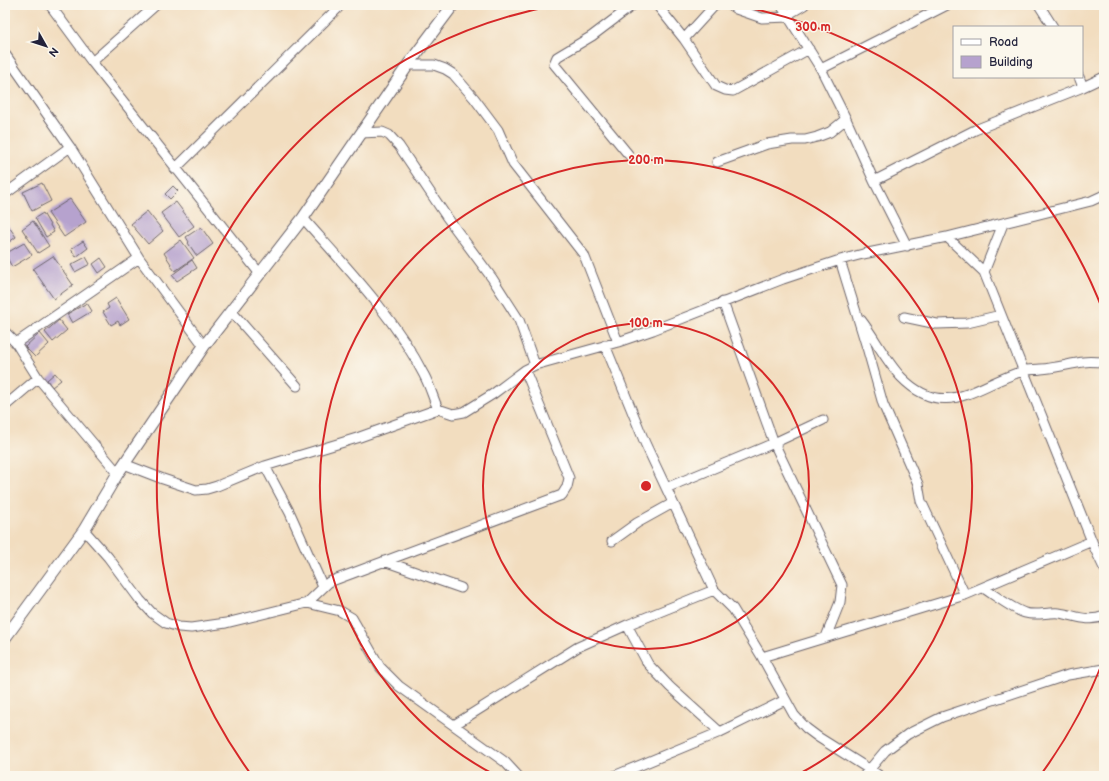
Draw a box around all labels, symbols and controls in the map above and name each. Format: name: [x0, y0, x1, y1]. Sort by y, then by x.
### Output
text: 300 m: [795, 20, 831, 35]
north arrow: [26, 26, 66, 66]
legend: [953, 26, 1083, 78]
text: Road: [989, 35, 1018, 50]
text: N: [46, 45, 61, 59]
text: Building: [989, 55, 1033, 70]
text: 200 m: [628, 153, 664, 168]
text: 100 m: [629, 316, 663, 331]
centre of rings: [639, 479, 653, 493]

